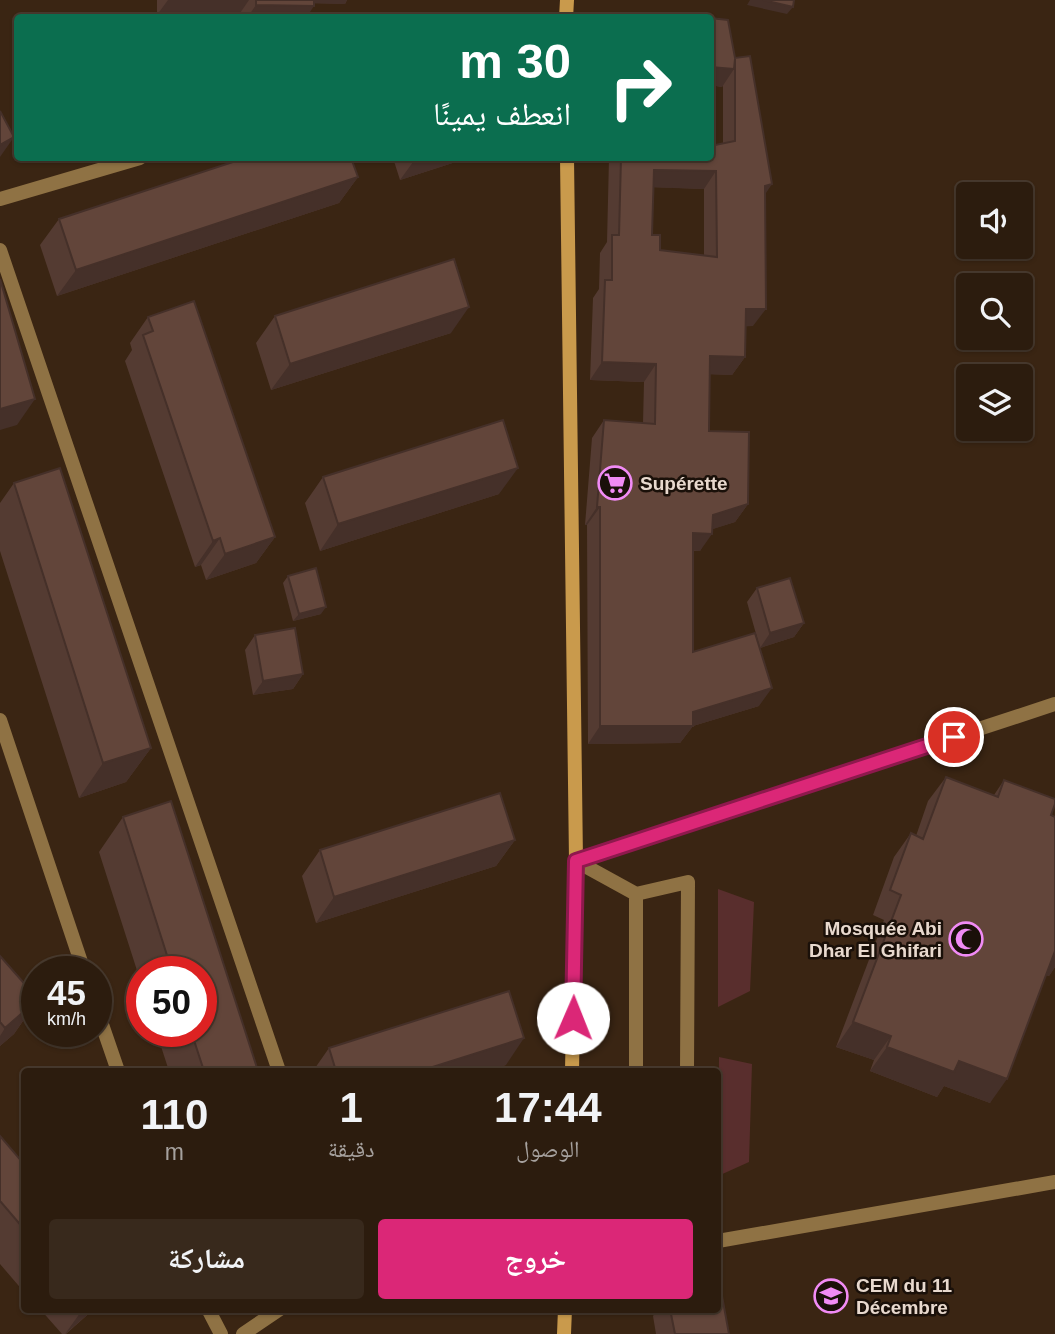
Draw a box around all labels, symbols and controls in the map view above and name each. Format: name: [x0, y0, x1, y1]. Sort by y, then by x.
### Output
text: 30 m: [459, 34, 571, 88]
icon: right: [595, 42, 686, 133]
text: انعطف يمينًا: [433, 96, 571, 132]
map controls: [956, 182, 1033, 441]
button: sound: [956, 182, 1033, 259]
button: search: [956, 273, 1033, 350]
button: layers: [956, 364, 1033, 441]
supermarket icon: Supérette: [596, 464, 634, 502]
place label: Supérette: [640, 473, 728, 494]
pin: [924, 707, 984, 767]
icon: arrive: [935, 718, 973, 756]
place label: Mosquée Abi Dhar El Ghifari: [809, 918, 942, 961]
mosque icon: Mosquée Abi Dhar El Ghifari: [947, 920, 985, 958]
speed limit sign: 50: [126, 956, 217, 1047]
text: 45: [47, 973, 86, 1012]
position arrow: [536, 981, 610, 1055]
text: km/h: [47, 1009, 86, 1029]
text: 1: [340, 1084, 363, 1131]
text: 17:44: [494, 1084, 602, 1131]
text: 110: [141, 1091, 208, 1138]
text: دقيقة: [328, 1136, 375, 1162]
text: الوصول: [516, 1136, 580, 1162]
text: m: [165, 1139, 184, 1165]
button: مشاركة: [49, 1219, 364, 1299]
button: خروج: [378, 1219, 693, 1299]
place label: CEM du 11 Décembre: [856, 1275, 953, 1318]
school or university icon: CEM du 11 Décembre: [812, 1277, 850, 1315]

